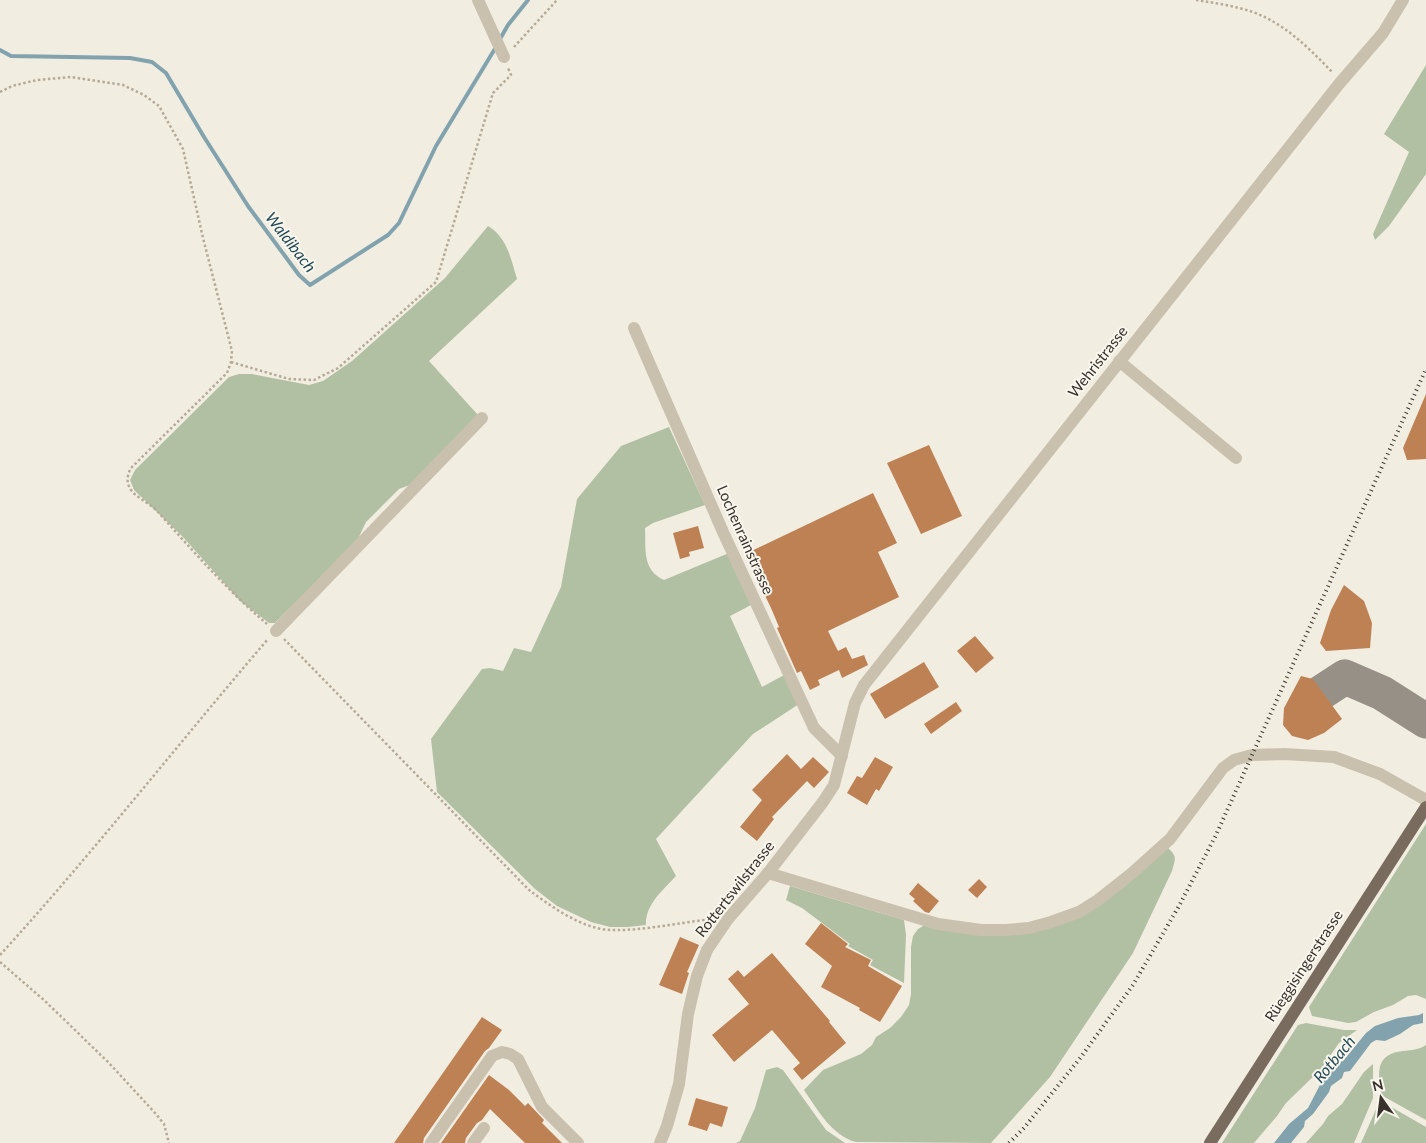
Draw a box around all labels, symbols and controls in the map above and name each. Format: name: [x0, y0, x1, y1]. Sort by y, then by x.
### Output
water label: Waldibach: [262, 208, 321, 275]
street label: Wehristrasse: [1064, 322, 1131, 401]
street label: Lochenrainstrasse: [714, 482, 778, 597]
street label: Rottertswilstrasse: [691, 837, 777, 940]
street label: Rüeggisingerstrasse: [1260, 906, 1346, 1025]
water label: Rotbach: [1309, 1031, 1359, 1086]
north arrow: [1356, 1073, 1406, 1123]
text: N: [1370, 1075, 1385, 1094]

